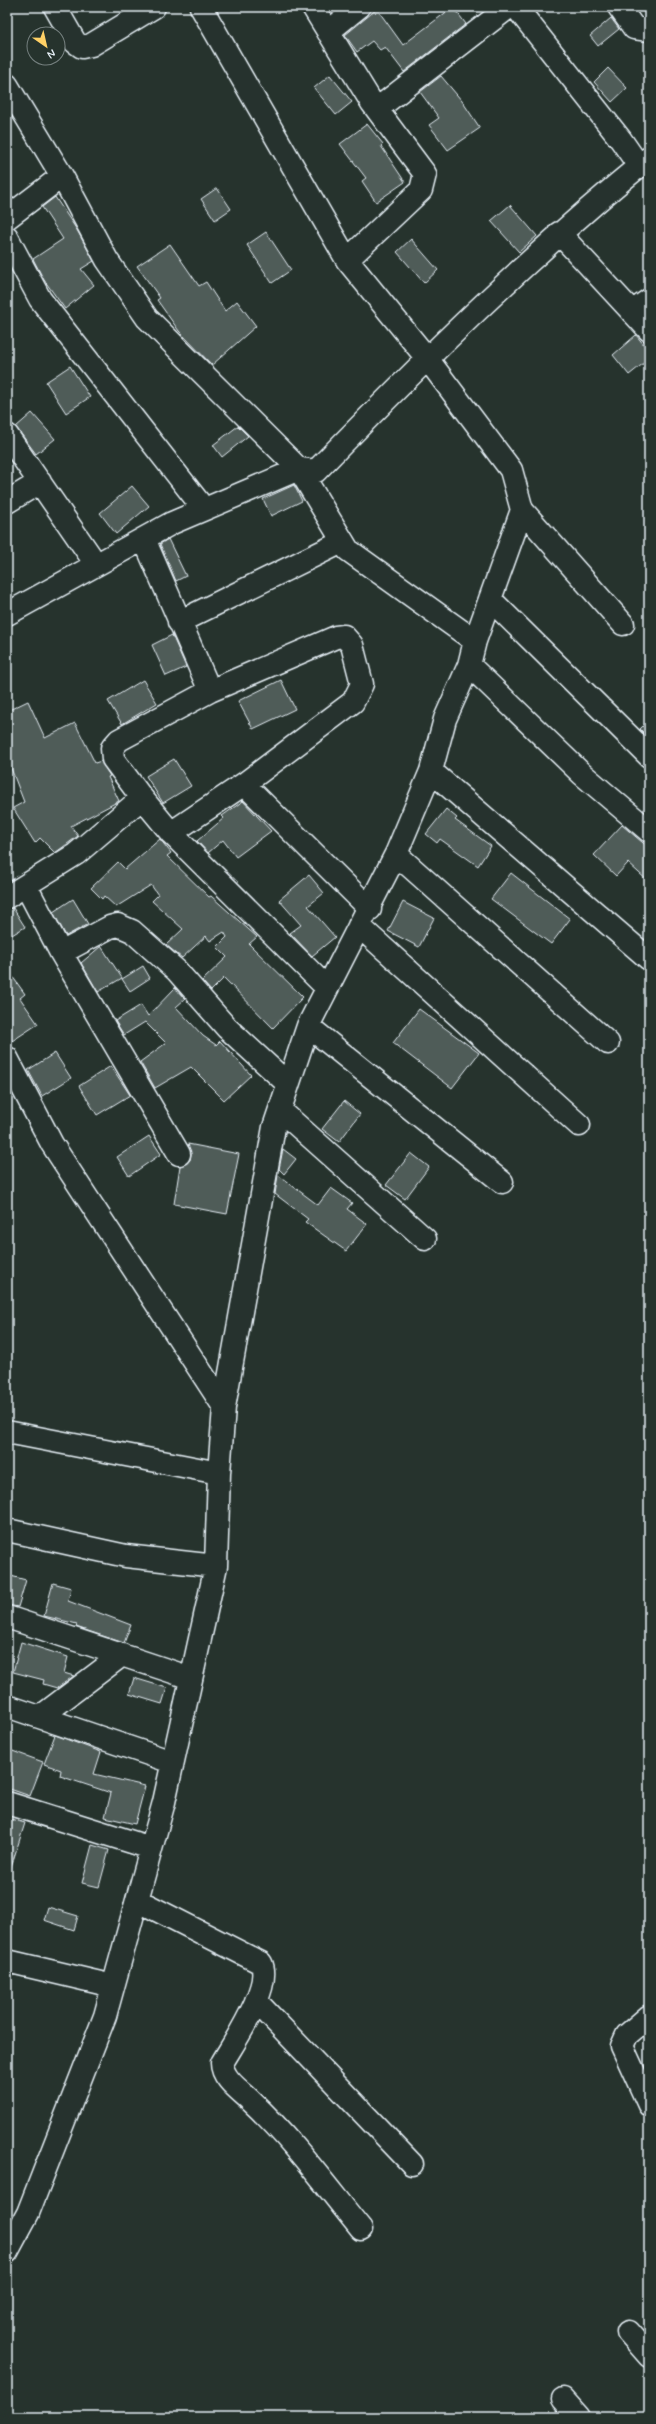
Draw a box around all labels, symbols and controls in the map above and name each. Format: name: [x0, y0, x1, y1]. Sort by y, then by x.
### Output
north arrow: [26, 26, 66, 66]
text: N: [44, 46, 58, 61]

